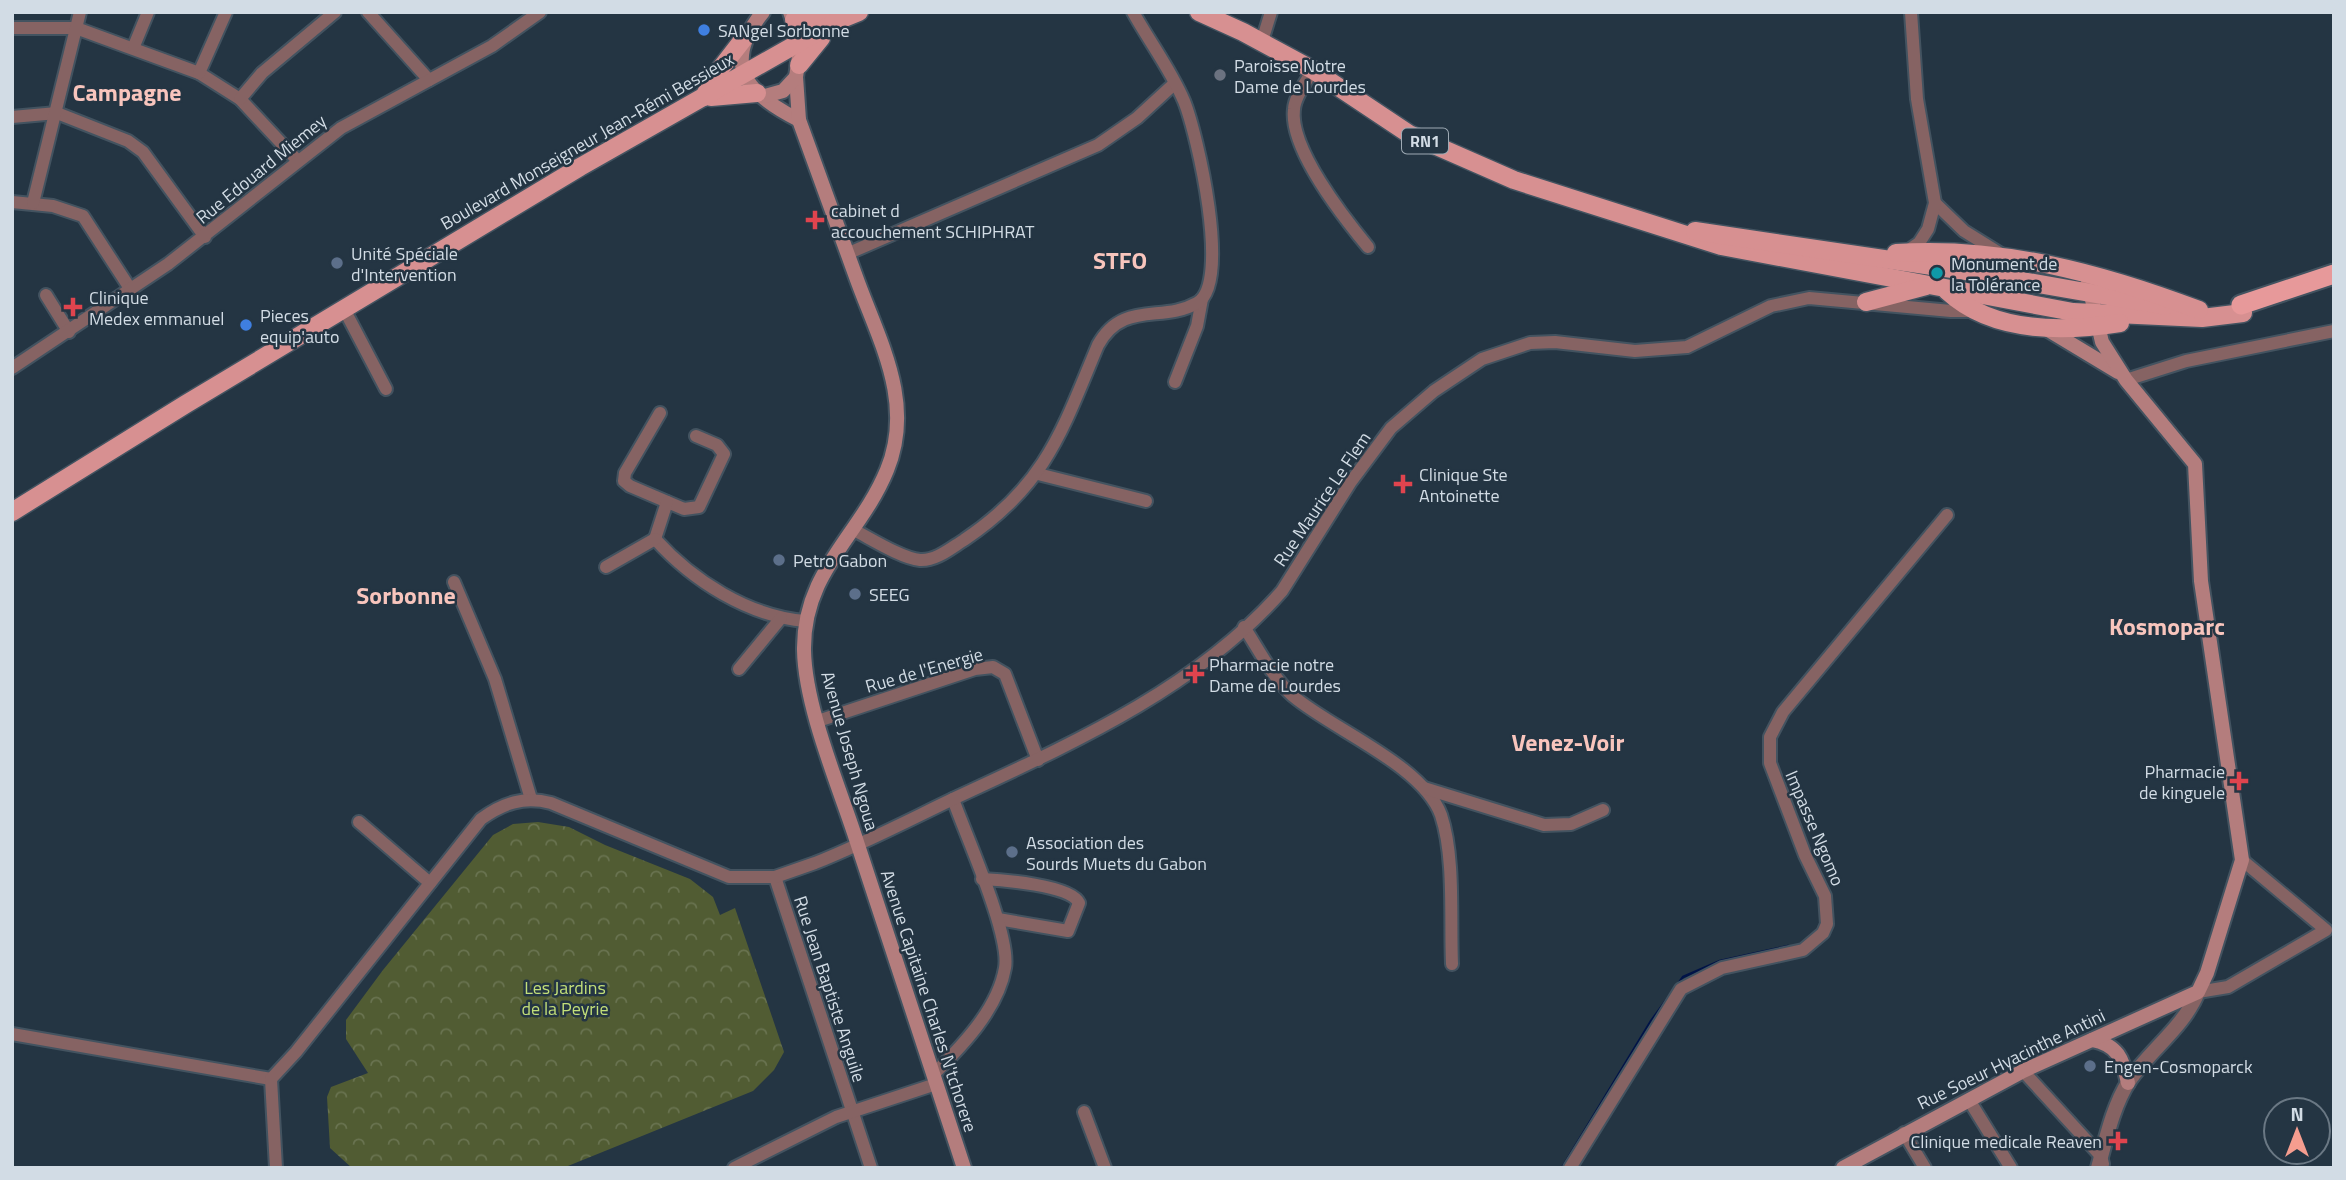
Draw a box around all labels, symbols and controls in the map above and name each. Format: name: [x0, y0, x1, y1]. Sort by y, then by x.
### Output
place label: SANgel Sorbonne: [718, 17, 850, 44]
marker: SANgel Sorbonne: [696, 22, 712, 38]
street label: Boulevard Monseigneur Jean-Rémi Bessieux: [435, 46, 739, 236]
place label: Paroisse Notre Dame de Lourdes: [1234, 52, 1366, 100]
marker: Paroisse Notre Dame de Lourdes: [1212, 67, 1228, 83]
district label: Campagne: [72, 74, 182, 110]
street label: Rue Edouard Miemey: [190, 108, 332, 230]
road number: RN1: [1402, 128, 1448, 154]
place label: cabinet d accouchement SCHIPHRAT: [831, 197, 1035, 245]
marker: cabinet d accouchement SCHIPHRAT: [805, 210, 825, 230]
place label: Unité Spéciale d'Intervention: [351, 240, 458, 288]
district label: STFO: [1093, 242, 1147, 278]
place label: Monument de la Tolérance: [1951, 250, 2057, 298]
marker: Unité Spéciale d'Intervention: [329, 255, 345, 271]
marker: Monument de la Tolérance: [1929, 265, 1945, 281]
place label: Clinique Medex emmanuel: [89, 284, 224, 332]
marker: Clinique Medex emmanuel: [63, 297, 83, 317]
place label: Pieces equip'auto: [260, 302, 339, 350]
marker: Pieces equip'auto: [238, 317, 254, 333]
street label: Rue Maurice Le Flem: [1267, 426, 1377, 572]
place label: Clinique Ste Antoinette: [1419, 461, 1508, 509]
marker: Clinique Ste Antoinette: [1393, 474, 1413, 494]
place label: Petro Gabon: [793, 547, 887, 574]
marker: Petro Gabon: [771, 552, 787, 568]
district label: Sorbonne: [356, 577, 456, 613]
place label: SEEG: [869, 581, 910, 608]
marker: SEEG: [847, 586, 863, 602]
district label: Kosmoparc: [2109, 608, 2225, 644]
street label: Rue de l'Energie: [862, 640, 986, 700]
place label: Pharmacie notre Dame de Lourdes: [1209, 651, 1341, 699]
marker: Pharmacie notre Dame de Lourdes: [1187, 666, 1203, 682]
street label: Avenue Joseph Ngoua: [814, 668, 886, 834]
district label: Venez-Voir: [1512, 724, 1625, 760]
place label: Pharmacie de kinguele: [2139, 758, 2225, 806]
street label: Impasse Ngomo: [1779, 766, 1851, 890]
marker: Pharmacie de kinguele: [2231, 773, 2247, 789]
place label: Association des Sourds Muets du Gabon: [1026, 829, 1207, 877]
marker: Association des Sourds Muets du Gabon: [1004, 844, 1020, 860]
street label: Avenue Capitaine Charles N'tchorere: [874, 866, 984, 1136]
street label: Rue Jean Baptiste Anguile: [787, 892, 873, 1086]
park label: Les Jardins de la Peyrie: [521, 974, 609, 1022]
street label: Rue Soeur Hyacinthe Antini: [1912, 1002, 2110, 1116]
place label: Engen-Cosmoparck: [2104, 1053, 2253, 1080]
marker: Engen-Cosmoparck: [2082, 1058, 2098, 1074]
north arrow: [2262, 1096, 2332, 1166]
text: N: [2290, 1099, 2304, 1128]
place label: Clinique medicale Reaven: [1911, 1128, 2102, 1155]
marker: Clinique medicale Reaven: [2108, 1131, 2128, 1151]

